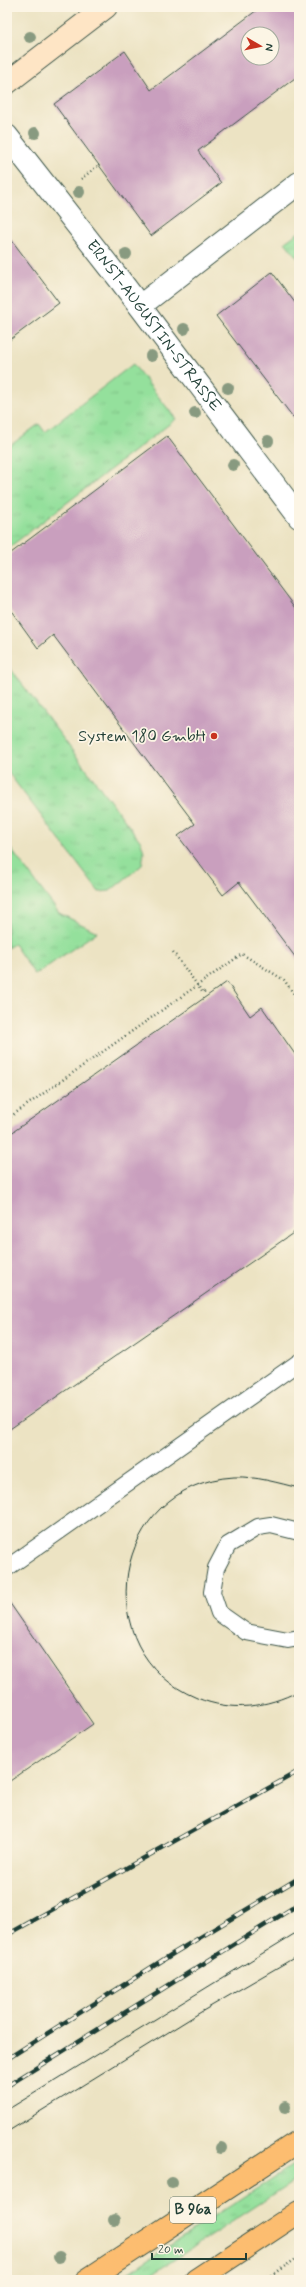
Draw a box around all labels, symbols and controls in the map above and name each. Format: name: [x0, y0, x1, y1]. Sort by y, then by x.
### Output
north arrow: [240, 26, 280, 66]
text: N: [261, 43, 276, 52]
street label: ERNST-AUGUSTIN-STRASSE: [82, 236, 226, 416]
place label: System 180 GmbH: [78, 726, 206, 747]
marker: System 180 GmbH: [209, 731, 219, 741]
road number: B 96a: [170, 2197, 216, 2223]
scale bar: [152, 2235, 246, 2261]
text: 20 m: [158, 2242, 184, 2258]

